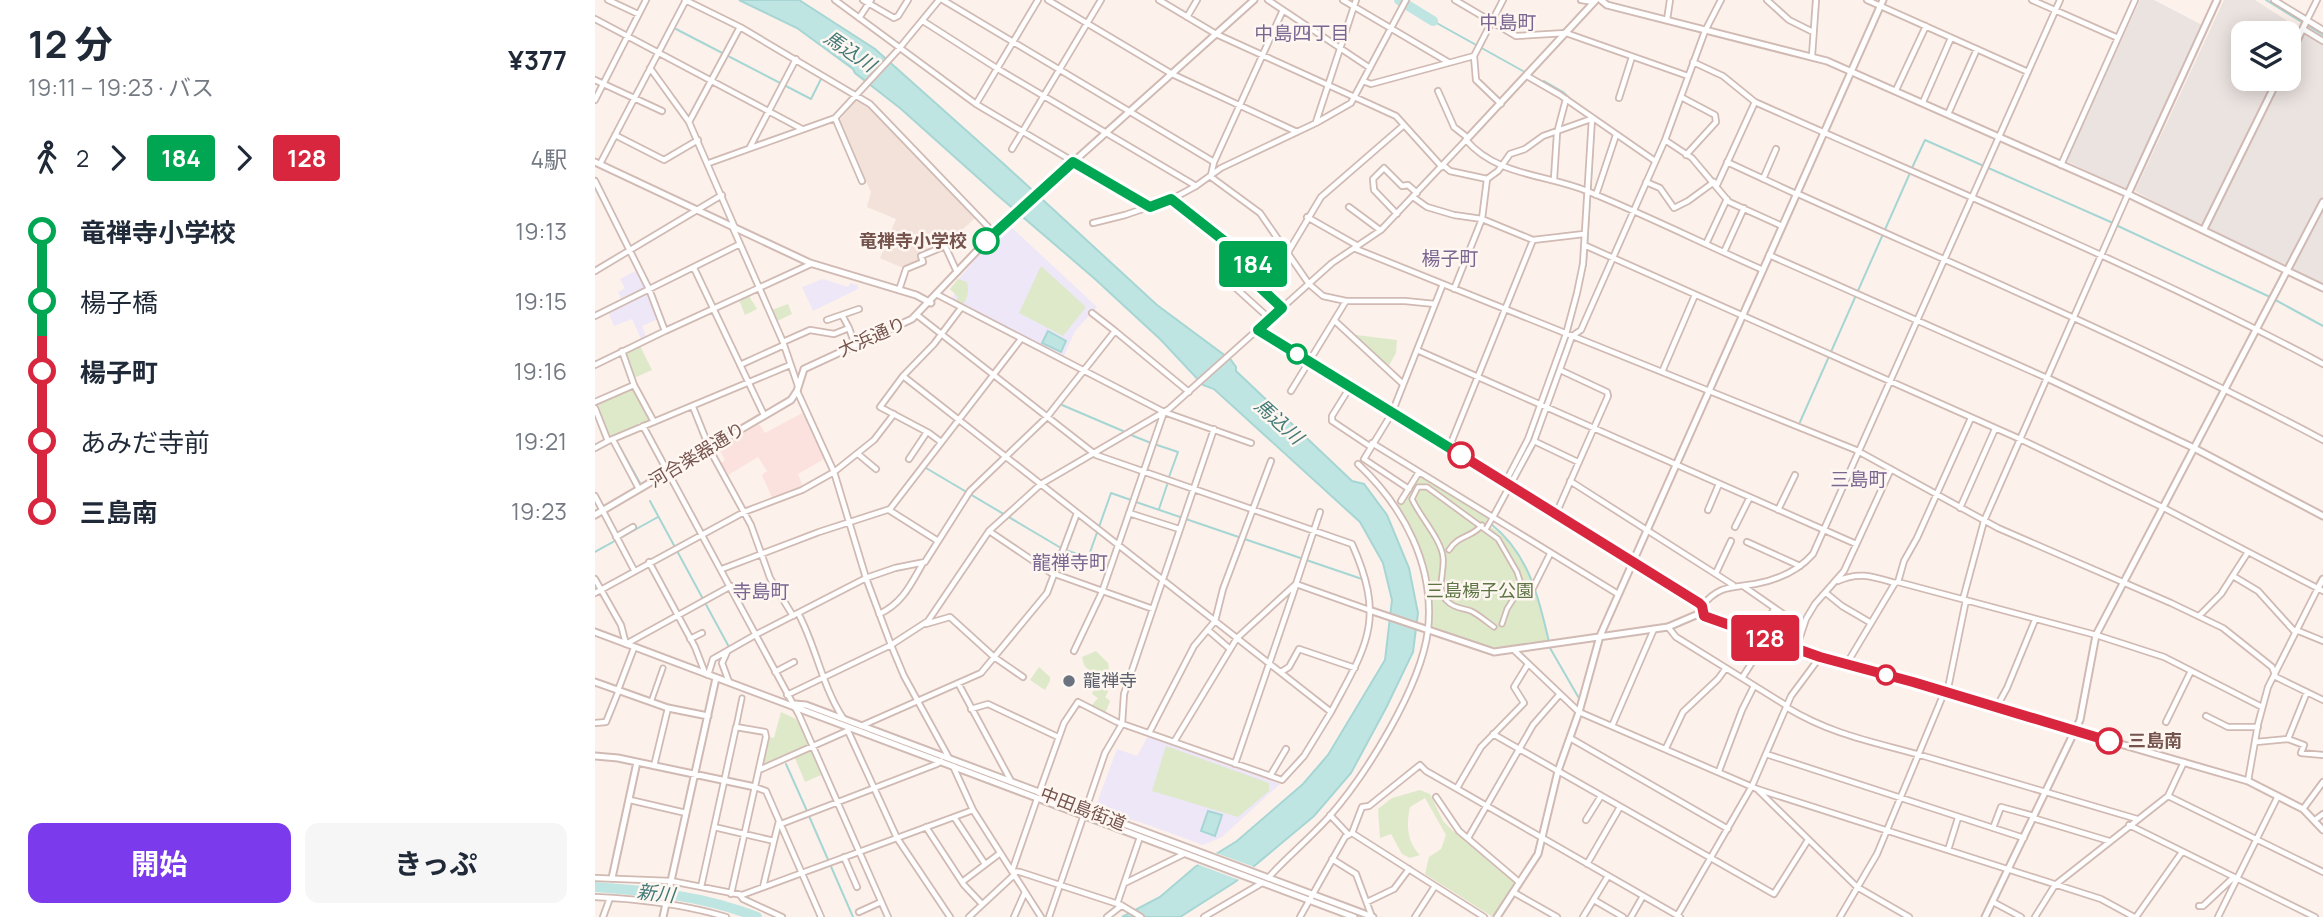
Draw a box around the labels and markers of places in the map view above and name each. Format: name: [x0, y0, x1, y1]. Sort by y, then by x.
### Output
place label: 竜禅寺小学校: [859, 228, 967, 252]
marker: 竜禅寺小学校: [973, 228, 999, 254]
unlabelled marker: [1287, 344, 1307, 364]
unlabelled marker: [1448, 442, 1474, 468]
unlabelled marker: [1876, 665, 1896, 685]
place label: 龍禅寺: [1083, 668, 1137, 692]
marker: 龍禅寺: [1061, 673, 1077, 689]
marker: 三島南: [2096, 728, 2122, 754]
place label: 三島南: [2128, 728, 2182, 752]

